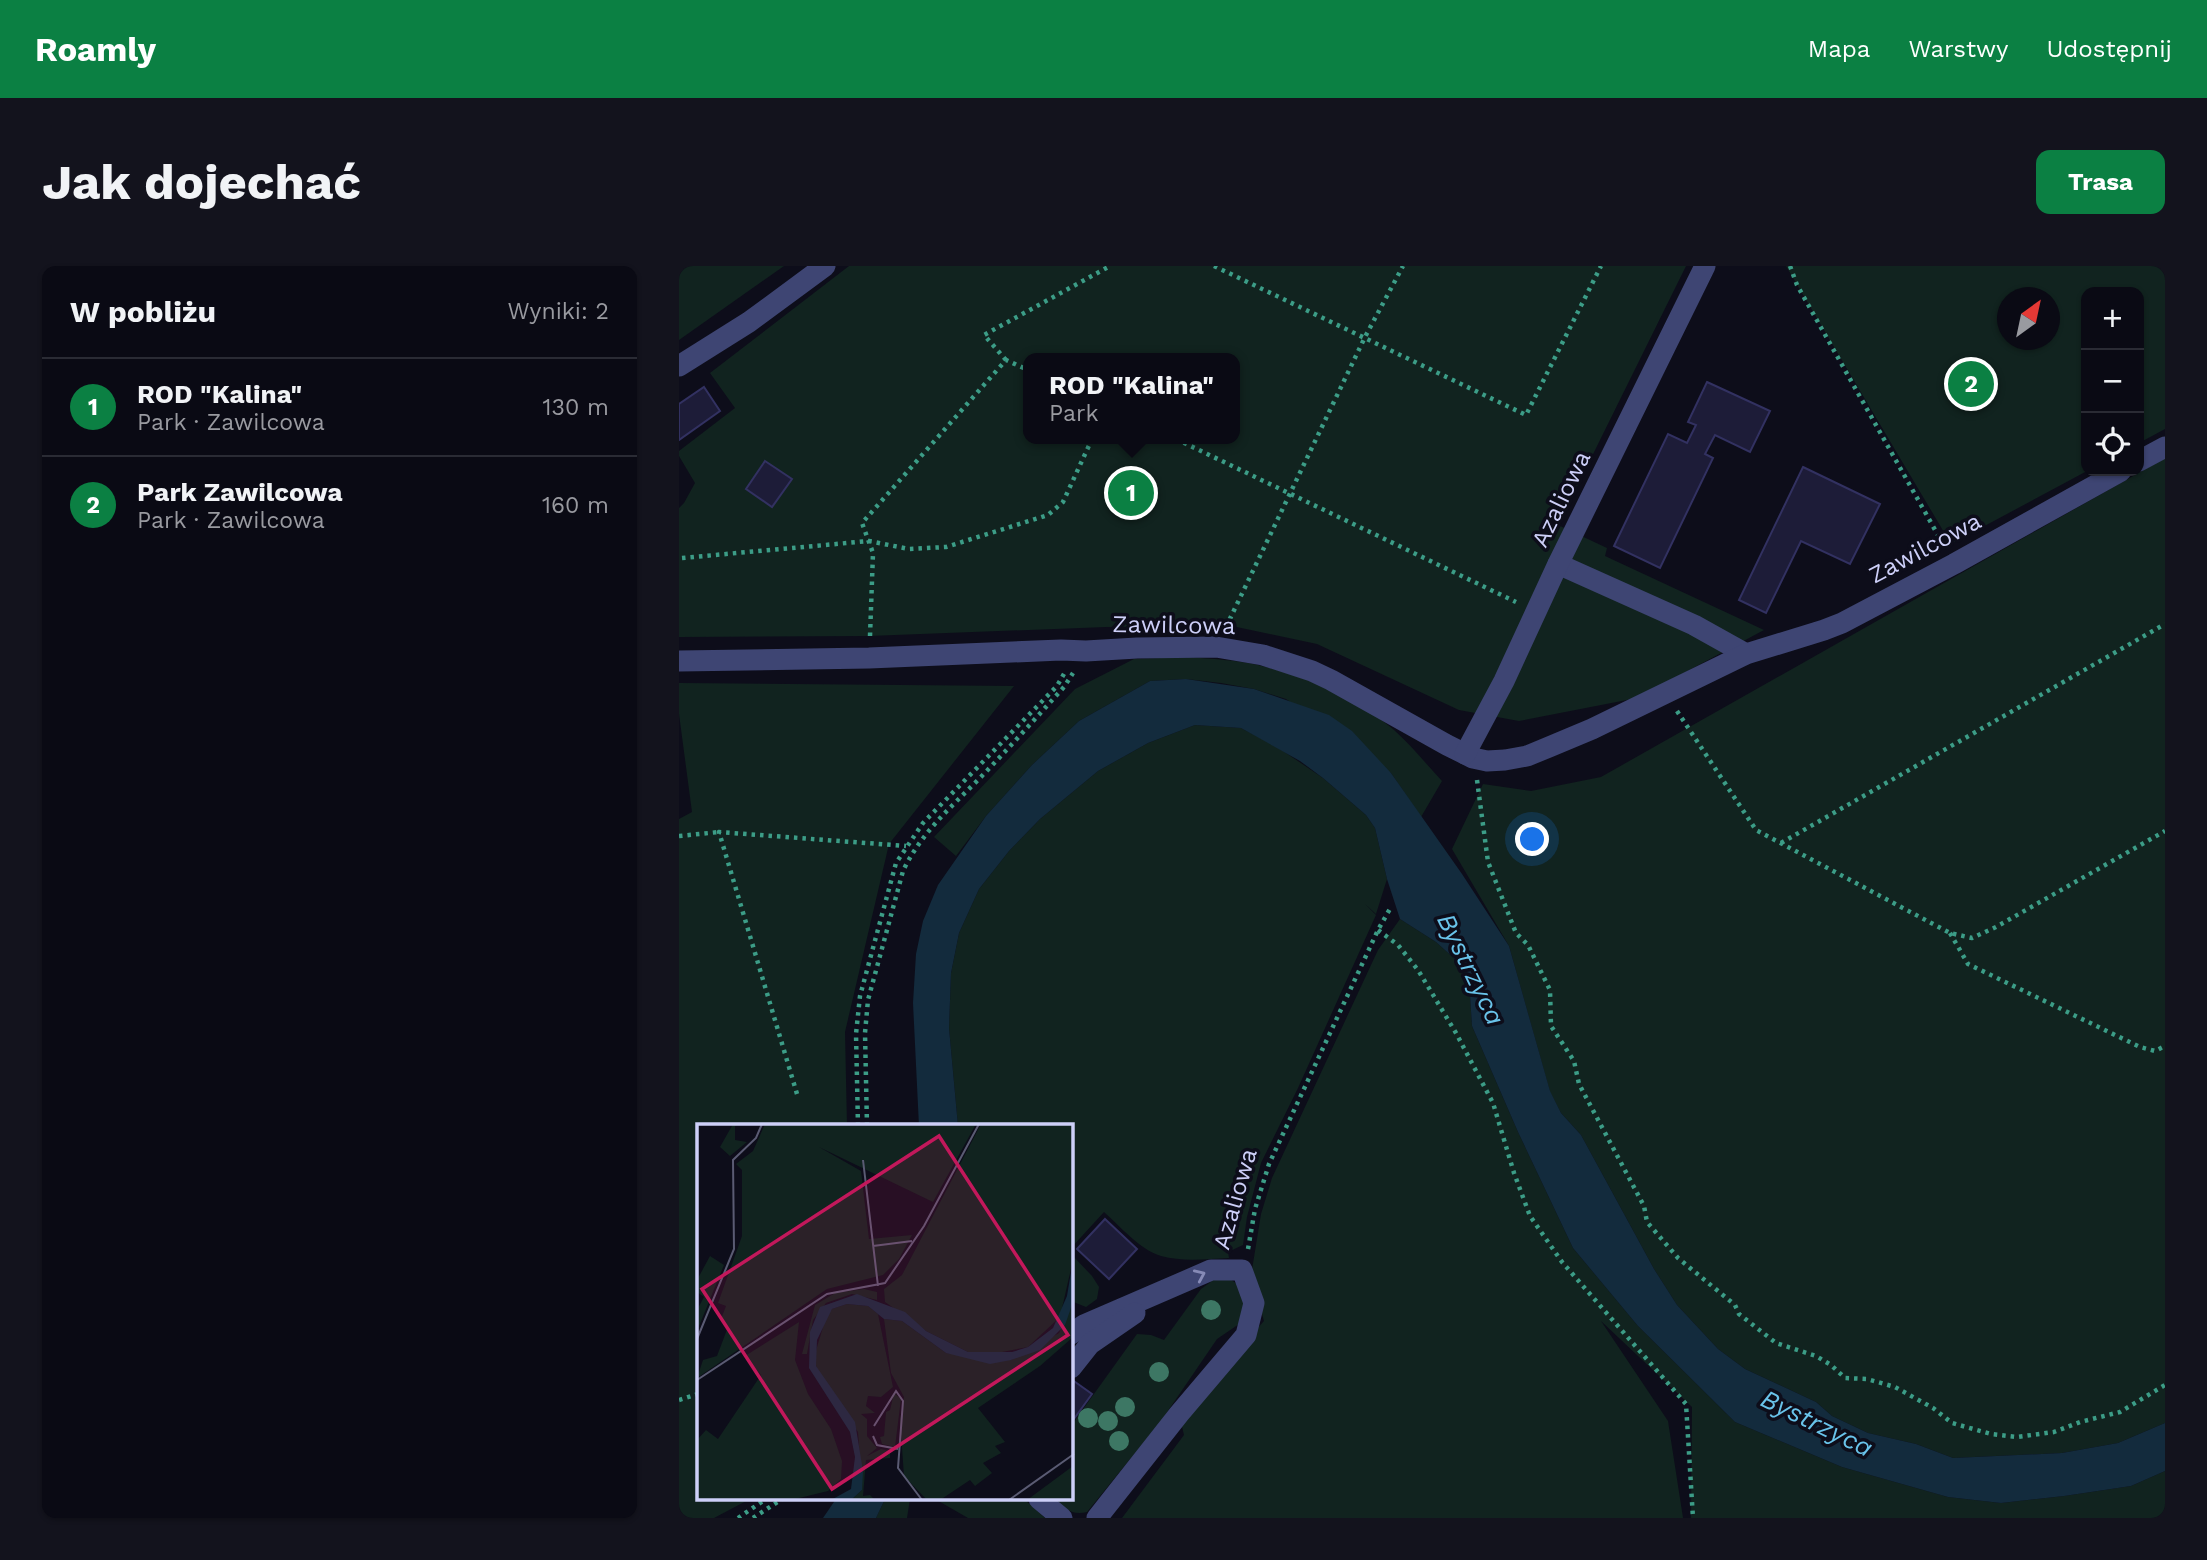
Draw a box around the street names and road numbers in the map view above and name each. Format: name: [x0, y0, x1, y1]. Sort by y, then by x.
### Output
street label: Azaliowa: [1526, 446, 1596, 552]
street label: Zawilcowa: [1864, 507, 1986, 589]
street label: Zawilcowa: [1112, 610, 1236, 640]
street label: Azaliowa: [1207, 1145, 1263, 1253]

